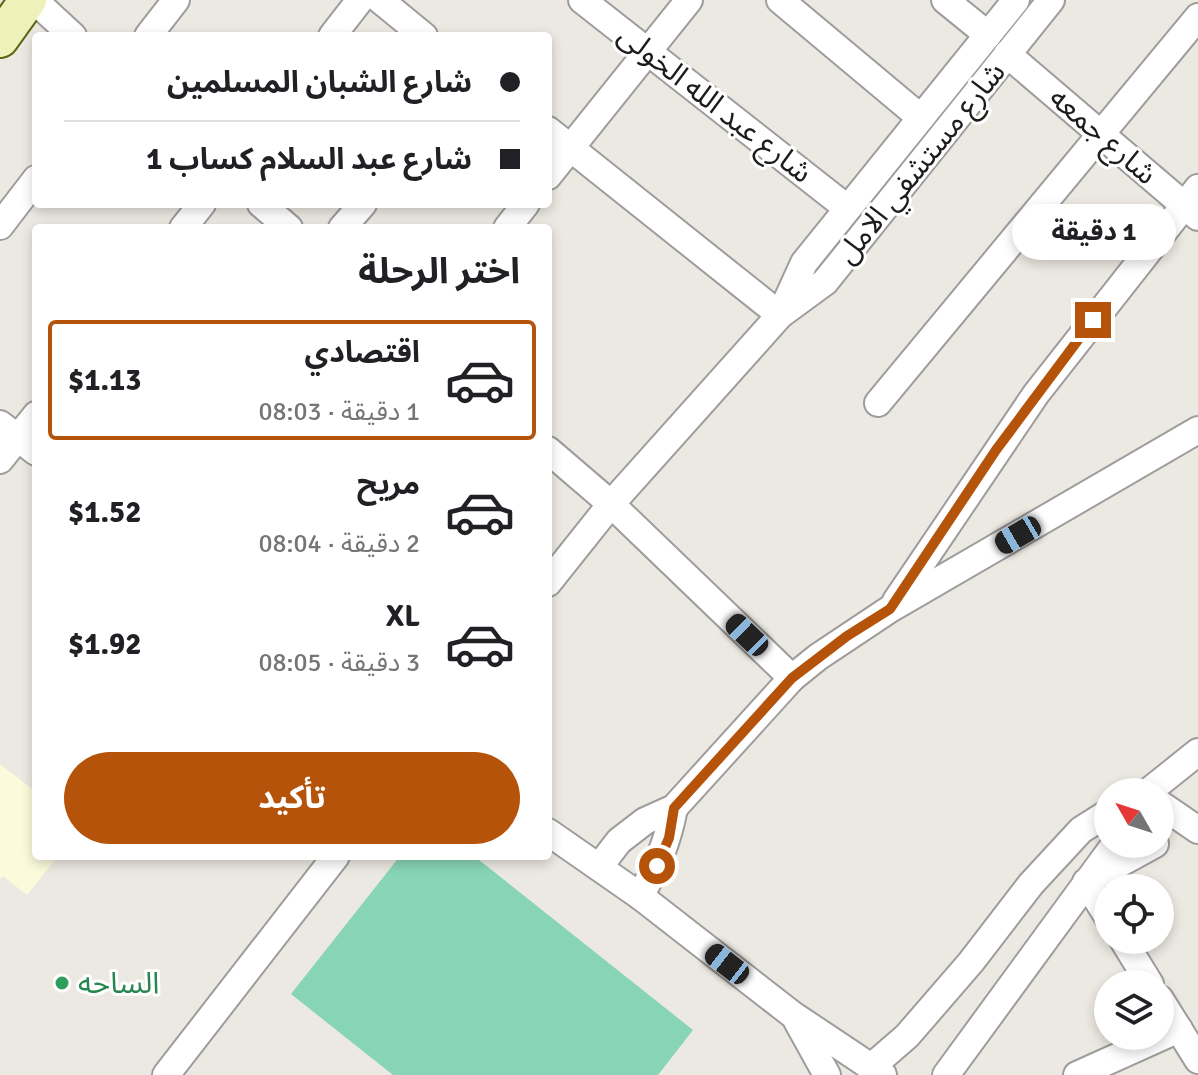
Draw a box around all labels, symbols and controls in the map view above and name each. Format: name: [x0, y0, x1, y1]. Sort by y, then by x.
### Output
street label: شارع عبد الله الخولى: [609, 17, 819, 194]
street label: شارع مستشفي الامل: [828, 55, 1017, 274]
text: شارع الشبان المسلمين: [167, 64, 472, 101]
street label: شارع جمعه: [1040, 79, 1164, 195]
text: شارع عبد السلام كساب 1: [146, 141, 472, 178]
callout: 1 دقيقة: [1011, 204, 1175, 260]
text: 1 دقيقة: [1051, 216, 1137, 248]
text: اختر الرحلة: [358, 249, 520, 294]
route end: [1075, 302, 1111, 338]
text: اقتصادي: [305, 334, 420, 371]
icon: car: [444, 344, 516, 416]
text: $1.13: [68, 362, 141, 399]
text: 1 دقيقة · 08:03: [258, 396, 420, 428]
text: مريح: [357, 466, 420, 503]
icon: car: [444, 476, 516, 548]
text: $1.52: [68, 494, 141, 531]
car: [991, 513, 1045, 557]
text: 2 دقيقة · 08:04: [258, 528, 420, 560]
text: XL: [386, 598, 420, 635]
icon: car: [444, 608, 516, 680]
car: [721, 610, 773, 660]
text: $1.92: [68, 626, 141, 663]
text: 3 دقيقة · 08:05: [258, 647, 420, 679]
button: تأكيد: [64, 752, 520, 844]
north arrow: [1094, 778, 1174, 858]
map controls: [1094, 778, 1174, 1050]
route start: [639, 848, 675, 884]
button: locate: [1094, 874, 1174, 954]
car: [701, 940, 753, 988]
place label: الساحه: [78, 965, 159, 1002]
button: layers: [1094, 970, 1174, 1050]
marker: الساحه: [53, 974, 71, 992]

